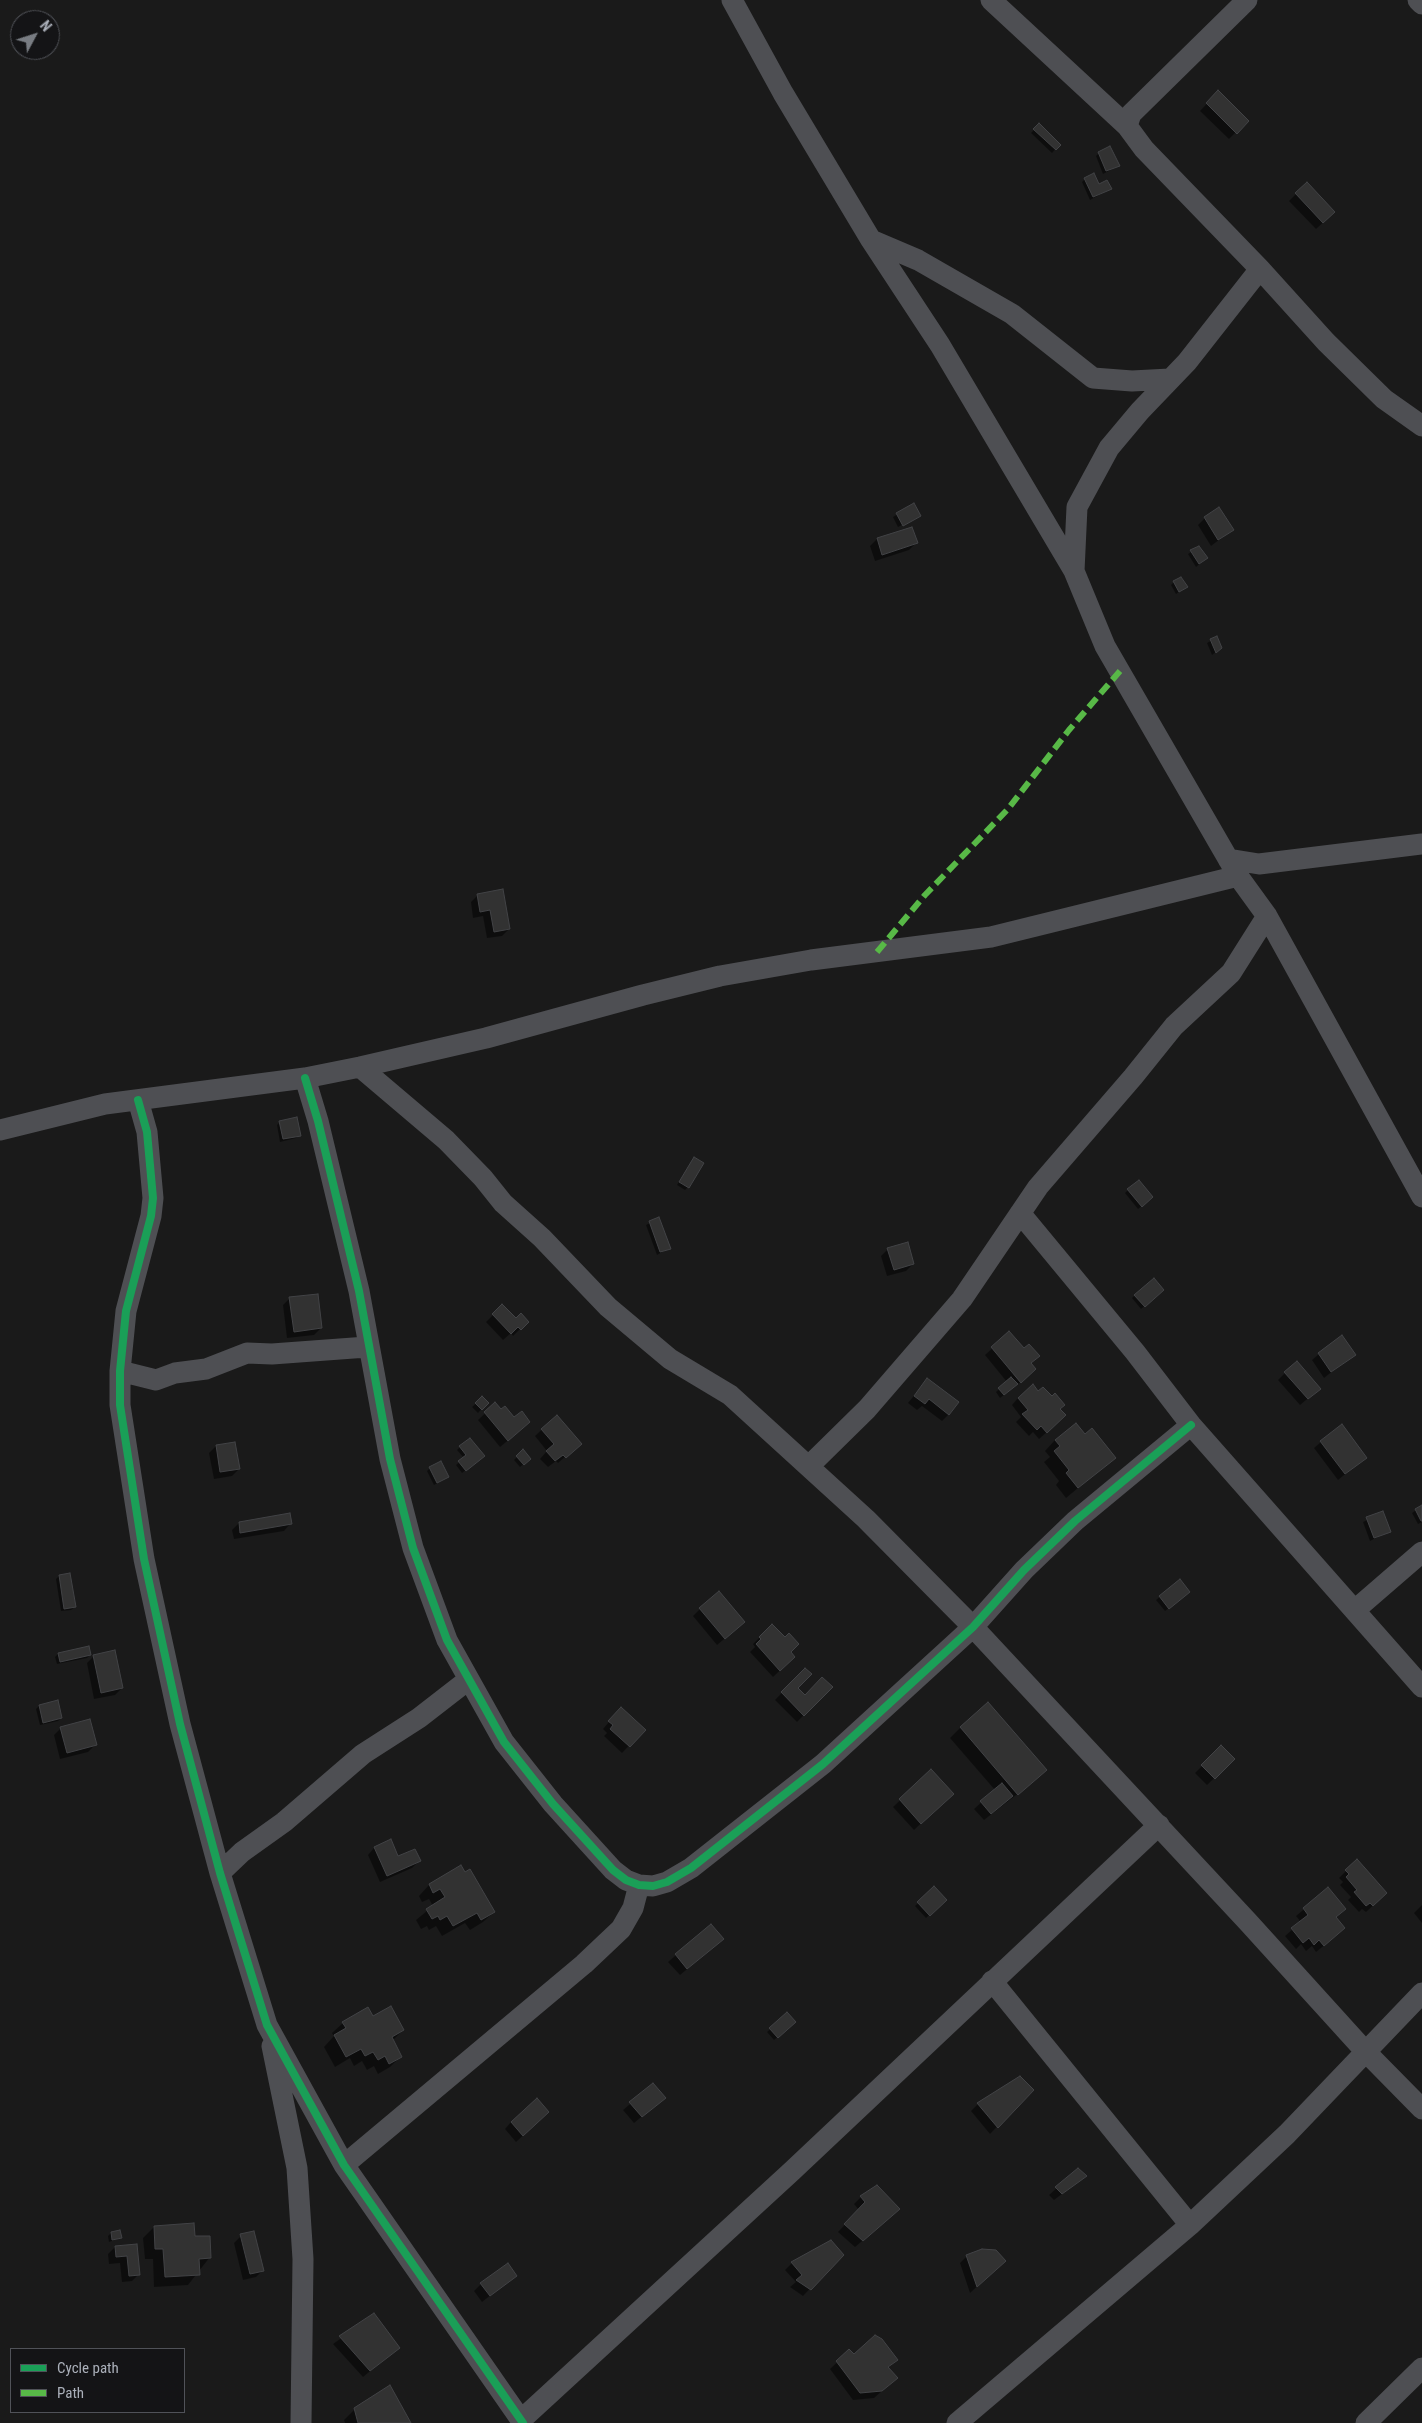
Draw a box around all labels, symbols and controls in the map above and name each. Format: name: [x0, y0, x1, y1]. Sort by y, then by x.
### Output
north arrow: [10, 10, 60, 60]
text: N: [37, 18, 55, 34]
legend: [10, 2348, 185, 2413]
text: Cycle path: [57, 2359, 119, 2377]
text: Path: [57, 2384, 84, 2402]

